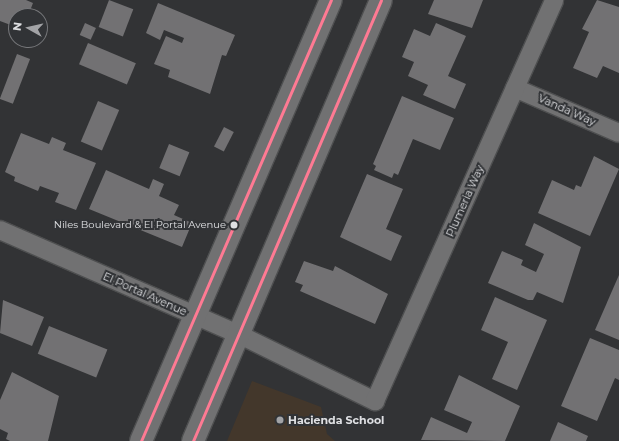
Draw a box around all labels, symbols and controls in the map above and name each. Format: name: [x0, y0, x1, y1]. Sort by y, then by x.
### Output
north arrow: [8, 8, 48, 48]
text: N: [10, 21, 25, 32]
street label: Vanda Way: [536, 91, 598, 129]
street label: Plumeria Way: [443, 163, 487, 239]
place label: Niles Boulevard & El Portal Avenue: [54, 219, 226, 231]
marker: Niles Boulevard & El Portal Avenue: [229, 220, 239, 230]
street label: El Portal Avenue: [101, 270, 189, 318]
place label: Hacienda School: [288, 413, 384, 427]
marker: Hacienda School: [275, 415, 285, 425]

